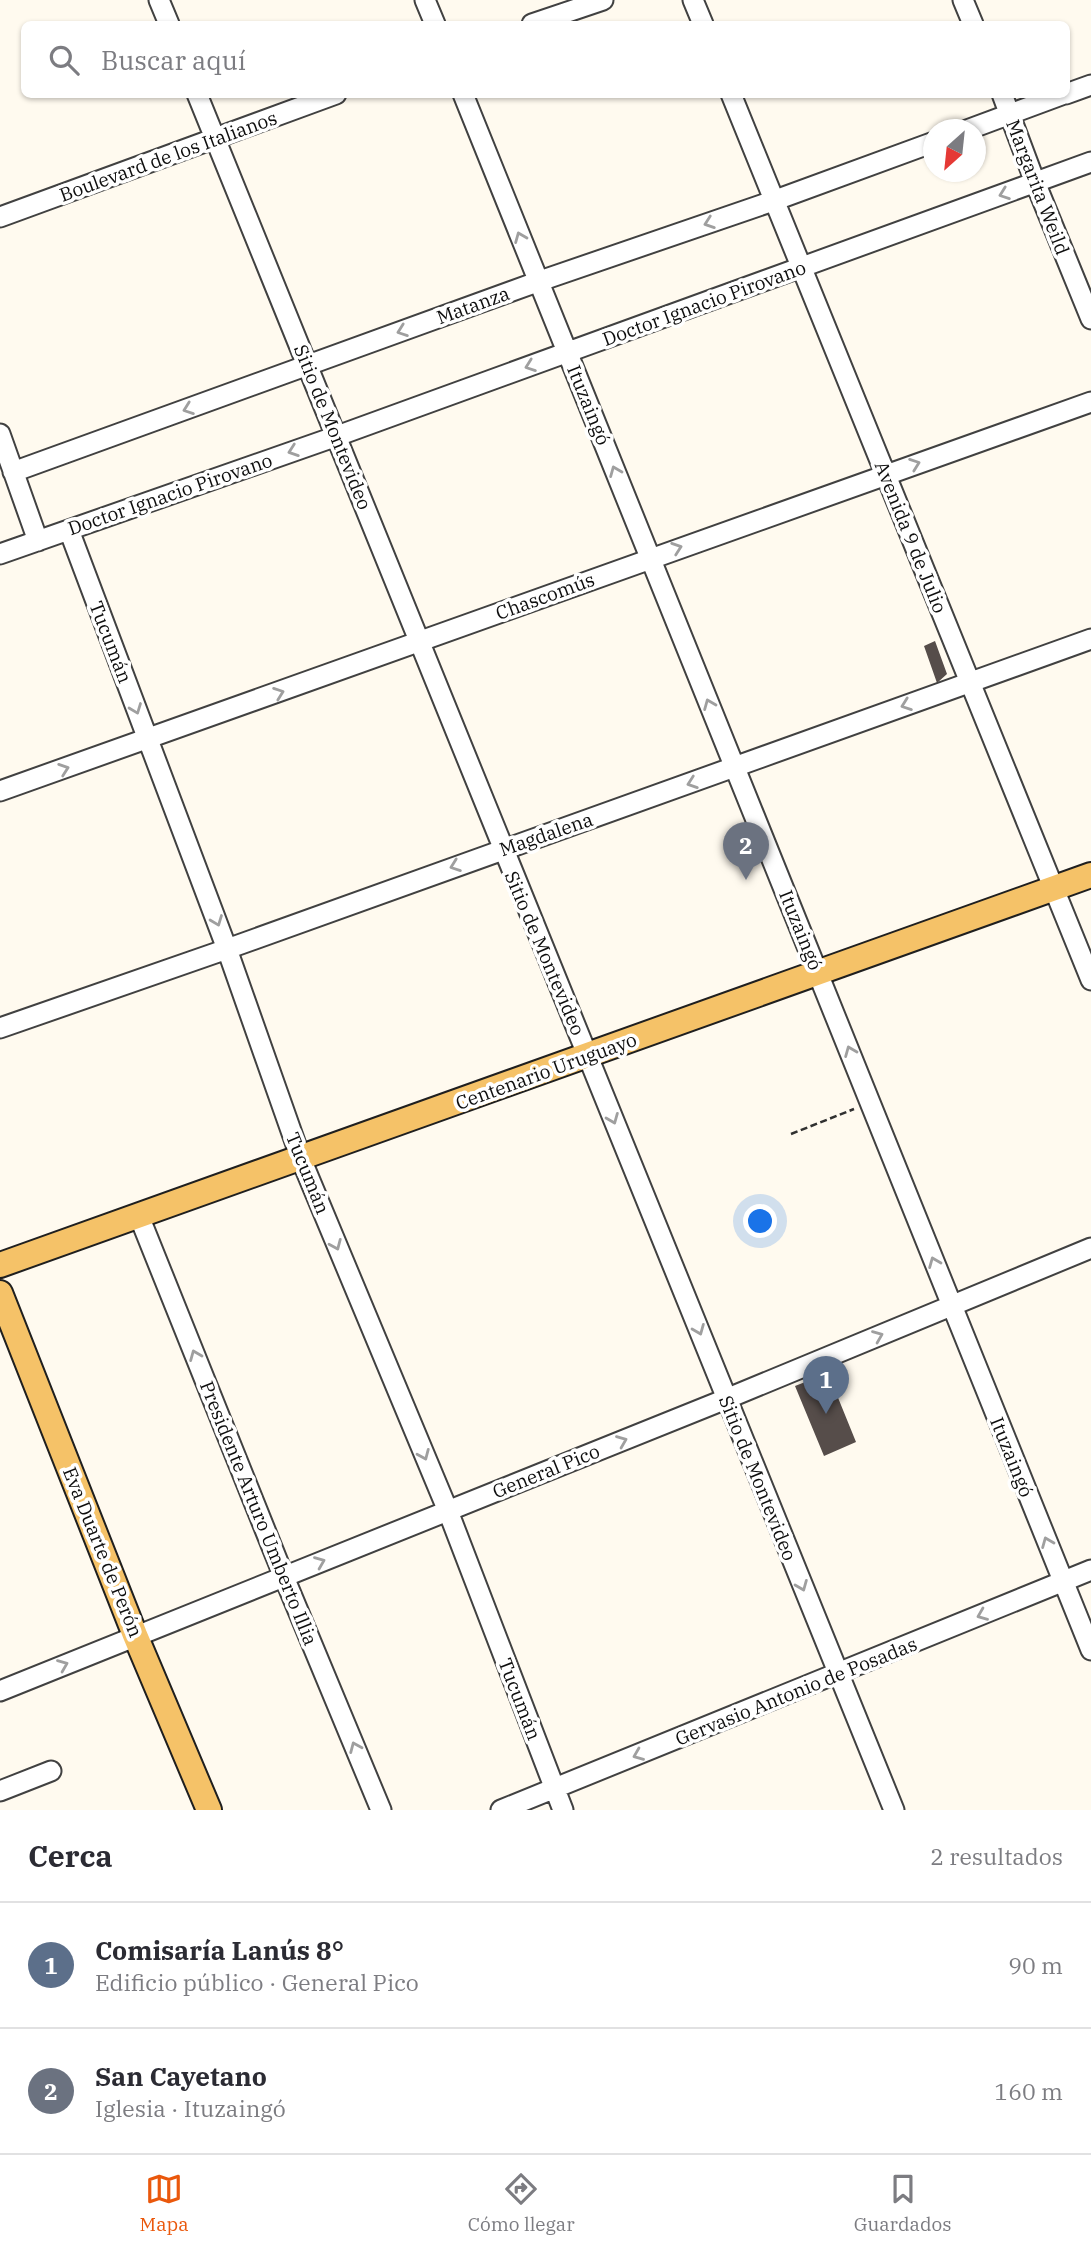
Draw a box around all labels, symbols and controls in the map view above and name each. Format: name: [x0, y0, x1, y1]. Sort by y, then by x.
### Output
search box: [21, 21, 1070, 98]
icon: search: [45, 41, 83, 79]
text: Buscar aquí: [101, 43, 246, 77]
street label: Boulevard de los Italianos: [56, 105, 280, 207]
street label: Margarita Weild: [1001, 116, 1075, 258]
north arrow: [923, 119, 986, 182]
one-way arrow: [998, 185, 1010, 199]
one-way arrow: [703, 215, 715, 229]
one-way arrow: [514, 232, 528, 244]
street label: Doctor Ignacio Pirovano: [599, 255, 809, 351]
street label: Matanza: [433, 281, 513, 329]
one-way arrow: [396, 323, 408, 337]
street label: Sitio de Montevideo: [289, 341, 377, 513]
one-way arrow: [524, 358, 536, 372]
street label: Ituzaingó: [562, 361, 616, 449]
one-way arrow: [183, 401, 195, 415]
one-way arrow: [287, 443, 299, 457]
street label: Doctor Ignacio Pirovano: [65, 448, 275, 540]
street label: Avenida 9 de Julio: [870, 457, 952, 617]
one-way arrow: [908, 459, 920, 473]
one-way arrow: [610, 465, 624, 477]
one-way arrow: [670, 542, 682, 556]
street label: Chascomús: [492, 567, 598, 625]
street label: Tucumán: [84, 598, 138, 686]
one-way arrow: [272, 687, 284, 701]
one-way arrow: [901, 696, 913, 710]
one-way arrow: [704, 699, 718, 711]
one-way arrow: [128, 702, 142, 714]
one-way arrow: [58, 763, 70, 777]
one-way arrow: [687, 775, 699, 789]
street label: Magdalena: [496, 807, 596, 861]
pin: 2: [723, 822, 769, 880]
one-way arrow: [449, 858, 461, 872]
street label: Sitio de Montevideo: [500, 867, 590, 1039]
street label: Ituzaingó: [774, 886, 828, 974]
one-way arrow: [208, 915, 222, 927]
street label: Centenario Uruguayo: [452, 1027, 640, 1115]
one-way arrow: [844, 1046, 858, 1058]
one-way arrow: [605, 1113, 619, 1125]
street label: Tucumán: [281, 1129, 335, 1217]
your location: [743, 1204, 777, 1238]
one-way arrow: [328, 1238, 342, 1250]
one-way arrow: [929, 1257, 943, 1269]
one-way arrow: [690, 1323, 704, 1335]
one-way arrow: [871, 1331, 883, 1345]
one-way arrow: [189, 1349, 203, 1361]
pin: 1: [803, 1356, 849, 1414]
street label: Presidente Arturo Umberto Illia: [195, 1377, 323, 1649]
street label: Sitio de Montevideo: [714, 1392, 802, 1564]
street label: Ituzaingó: [985, 1413, 1039, 1501]
one-way arrow: [615, 1435, 627, 1449]
street label: General Pico: [489, 1439, 603, 1503]
one-way arrow: [416, 1448, 430, 1460]
street label: Eva Duarte de Perón: [58, 1463, 148, 1641]
one-way arrow: [1041, 1536, 1055, 1548]
one-way arrow: [313, 1557, 325, 1571]
one-way arrow: [794, 1580, 808, 1592]
one-way arrow: [977, 1606, 989, 1620]
street label: Gervasio Antonio de Posadas: [672, 1631, 920, 1751]
street label: Tucumán: [493, 1655, 547, 1743]
one-way arrow: [56, 1659, 68, 1673]
one-way arrow: [349, 1742, 363, 1754]
one-way arrow: [633, 1746, 645, 1760]
text: Cerca: [28, 1836, 113, 1875]
text: 2 resultados: [930, 1841, 1063, 1871]
text: Comisaría Lanús 8°: [95, 1933, 344, 1967]
text: 1: [44, 1950, 58, 1980]
text: 90 m: [1008, 1950, 1063, 1980]
text: Edificio público · General Pico: [95, 1967, 419, 1997]
text: San Cayetano: [95, 2059, 267, 2093]
text: 2: [44, 2076, 58, 2106]
text: 160 m: [994, 2076, 1063, 2106]
text: Iglesia · Ituzaingó: [95, 2093, 286, 2123]
tab: Mapa: [140, 2170, 189, 2236]
tab: Cómo llegar: [468, 2170, 575, 2236]
tab: Guardados: [854, 2170, 951, 2236]

